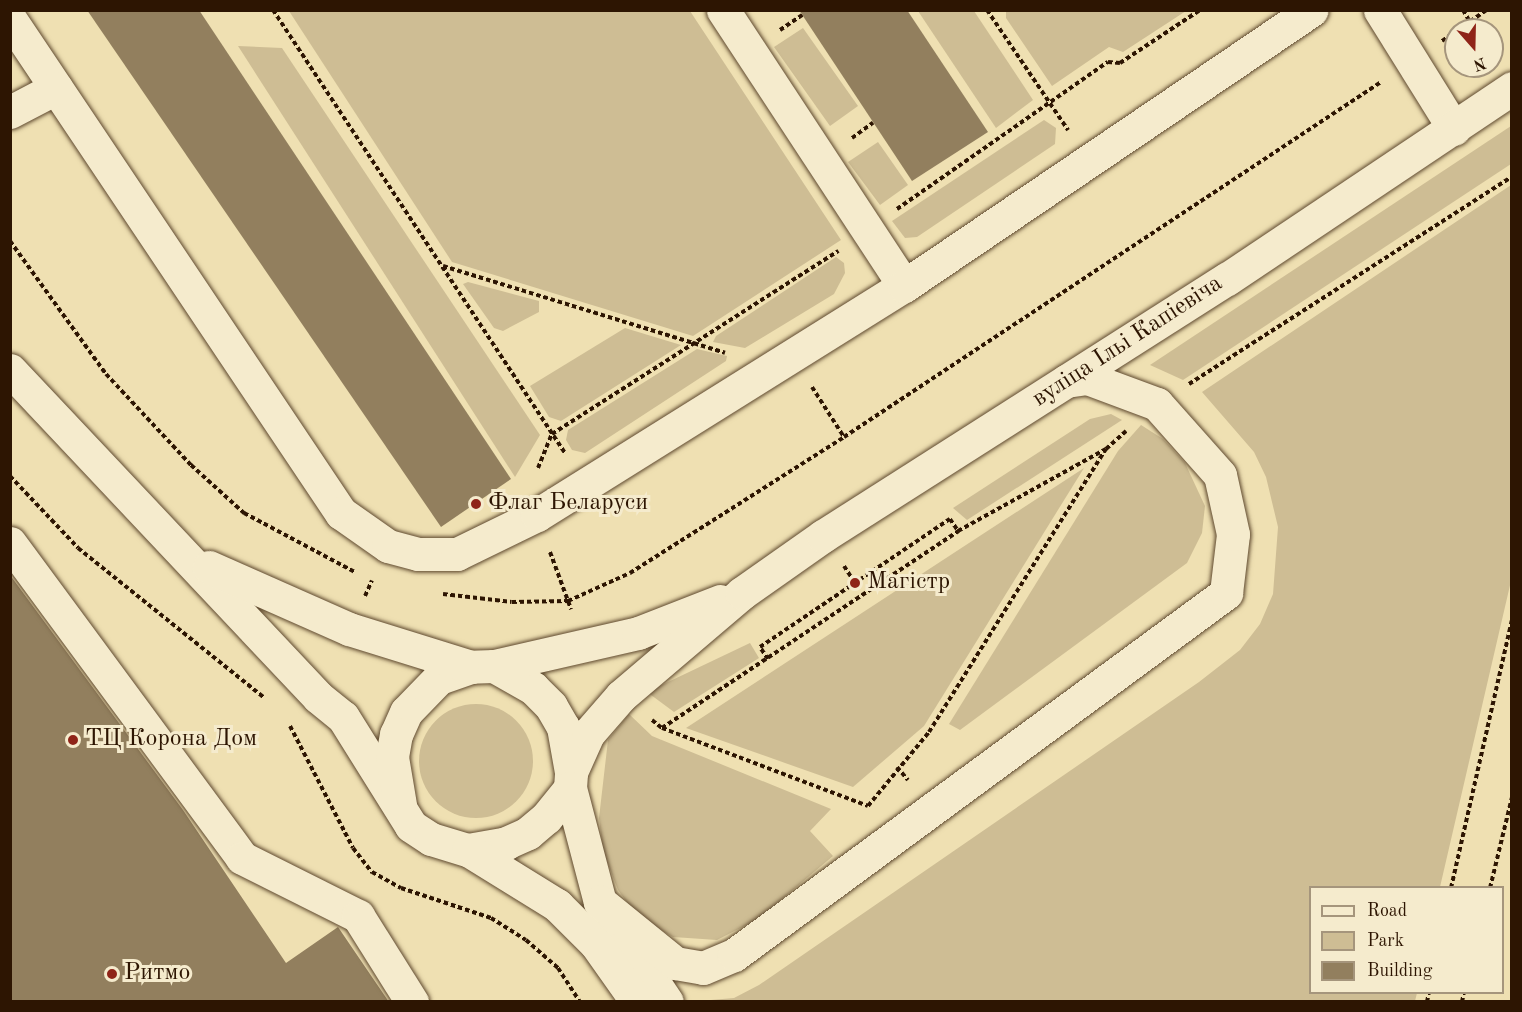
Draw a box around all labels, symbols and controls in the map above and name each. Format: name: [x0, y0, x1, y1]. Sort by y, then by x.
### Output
north arrow: [1444, 18, 1504, 78]
text: N: [1471, 53, 1488, 73]
street label: вуліца Ільі Капіевіча: [1027, 270, 1229, 414]
place label: Флаг Беларуси: [488, 490, 648, 518]
marker: Флаг Беларуси: [469, 497, 483, 511]
place label: Магістр: [867, 569, 950, 597]
marker: Магістр: [848, 576, 862, 590]
place label: ТЦ Корона Дом: [85, 726, 257, 754]
marker: ТЦ Корона Дом: [66, 733, 80, 747]
legend: [1309, 886, 1504, 994]
text: Road: [1367, 902, 1407, 920]
text: Park: [1367, 932, 1404, 950]
place label: Ритмо: [124, 960, 190, 988]
text: Building: [1367, 962, 1432, 980]
marker: Ритмо: [105, 967, 119, 981]

